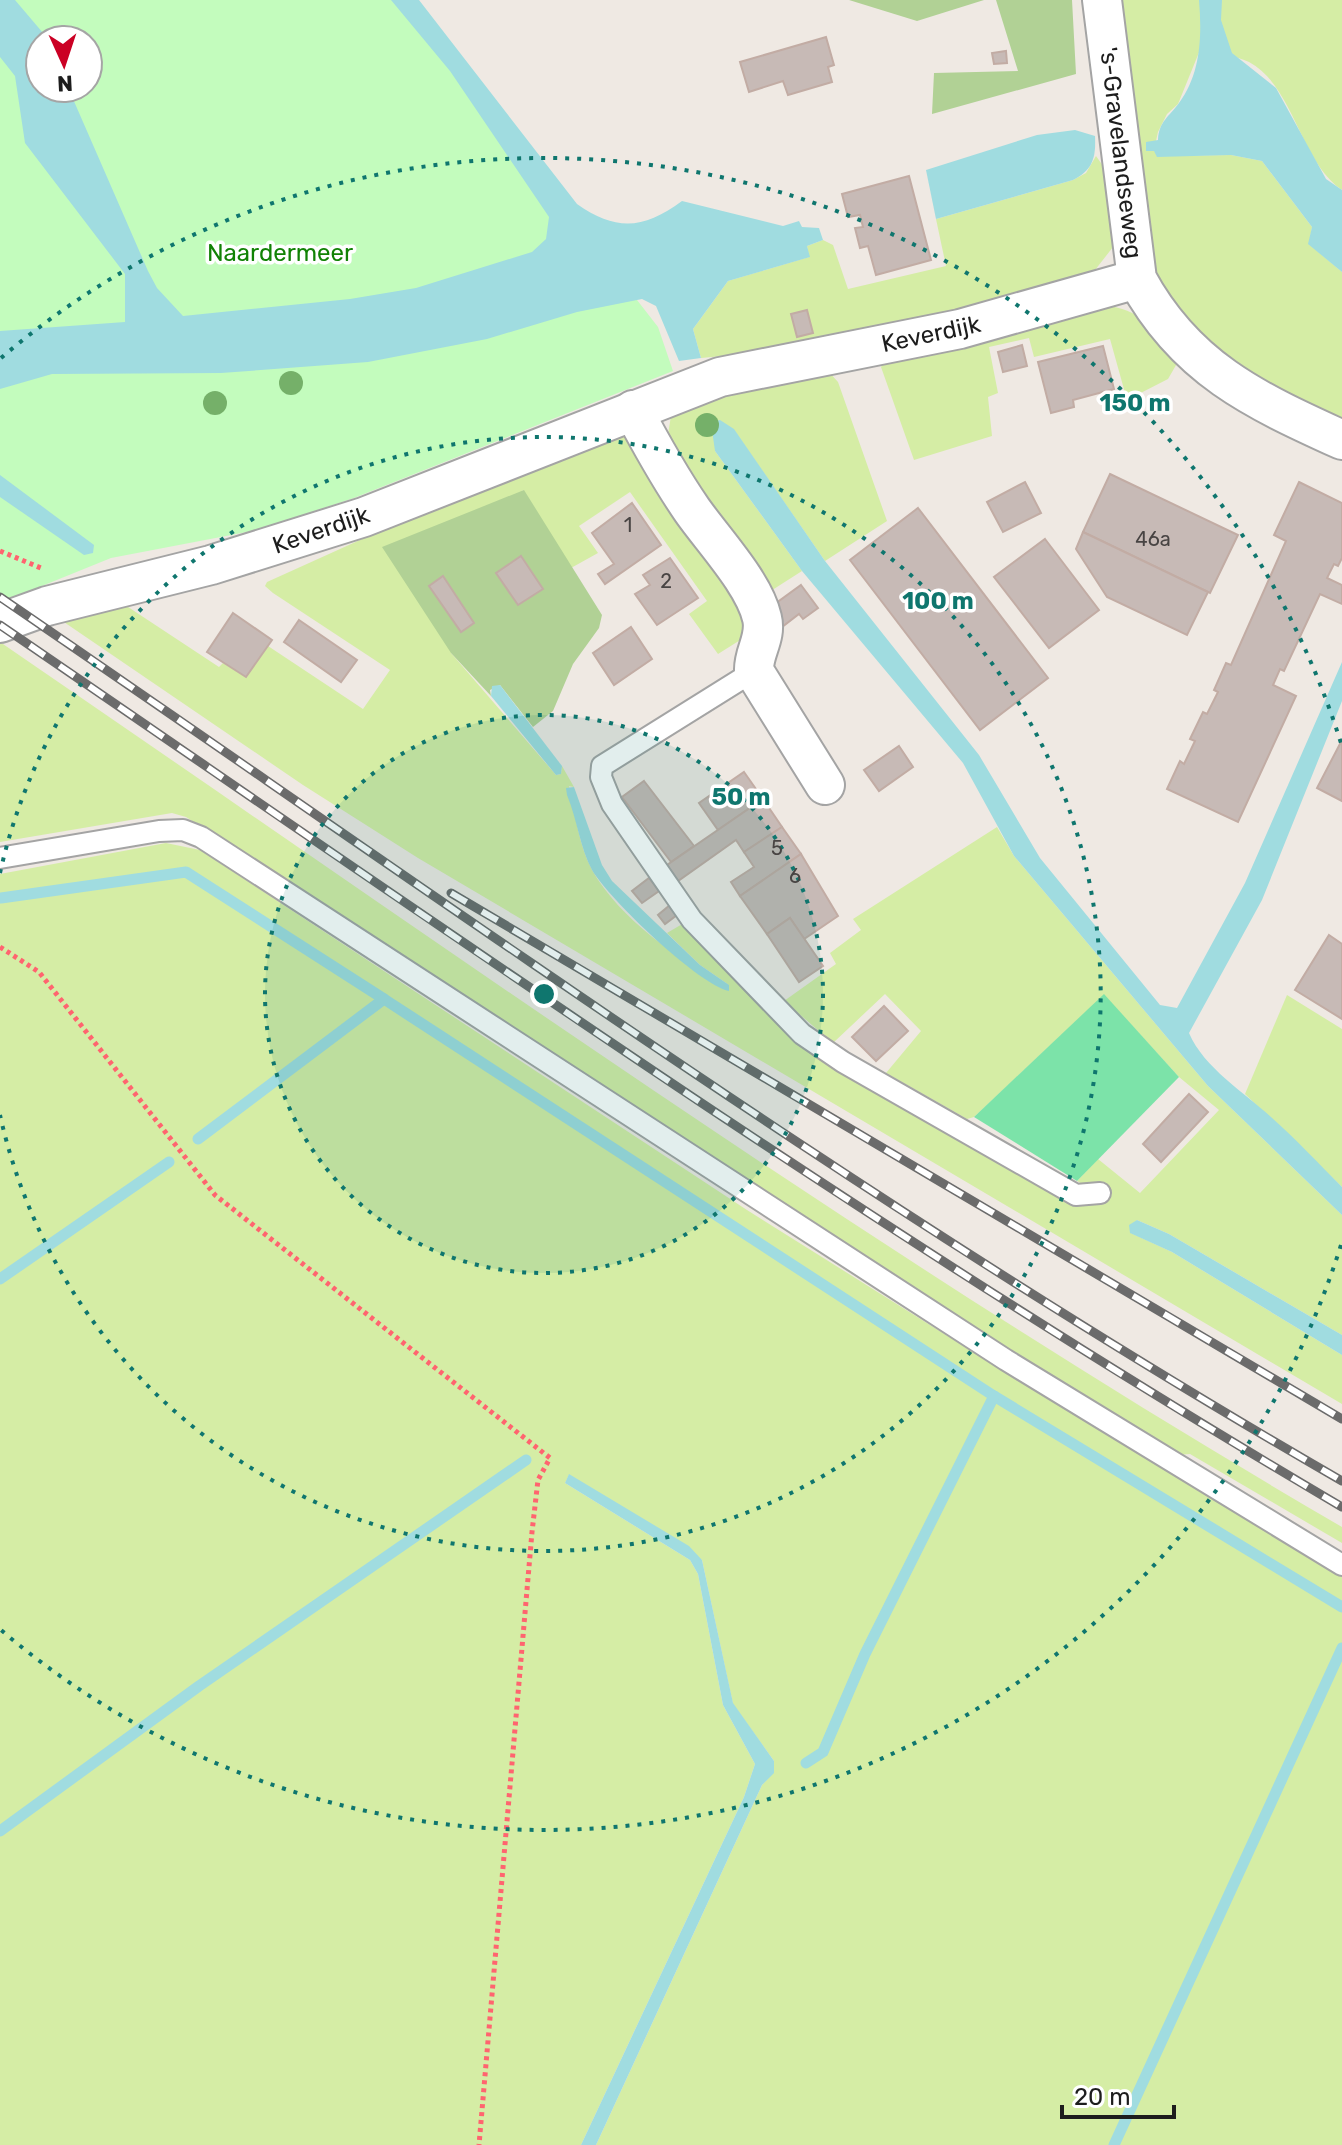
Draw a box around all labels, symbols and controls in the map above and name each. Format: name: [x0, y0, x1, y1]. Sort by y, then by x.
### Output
north arrow: [24, 24, 104, 104]
street label: 's-Gravelandseweg: [1094, 46, 1148, 260]
text: N: [56, 70, 74, 97]
park label: Naardermeer: [207, 239, 353, 267]
street label: Keverdijk: [879, 310, 984, 358]
text: 150 m: [1100, 389, 1170, 417]
street label: Keverdijk: [269, 500, 374, 560]
house number: 1: [624, 513, 632, 537]
house number: 46a: [1135, 527, 1171, 551]
house number: 2: [660, 569, 672, 593]
text: 100 m: [902, 587, 974, 615]
text: 50 m: [712, 783, 770, 811]
house number: 5: [771, 836, 783, 860]
house number: 6: [789, 864, 801, 888]
centre of rings: [530, 980, 558, 1008]
scale bar: [1062, 2069, 1174, 2119]
text: 20 m: [1074, 2083, 1131, 2111]

